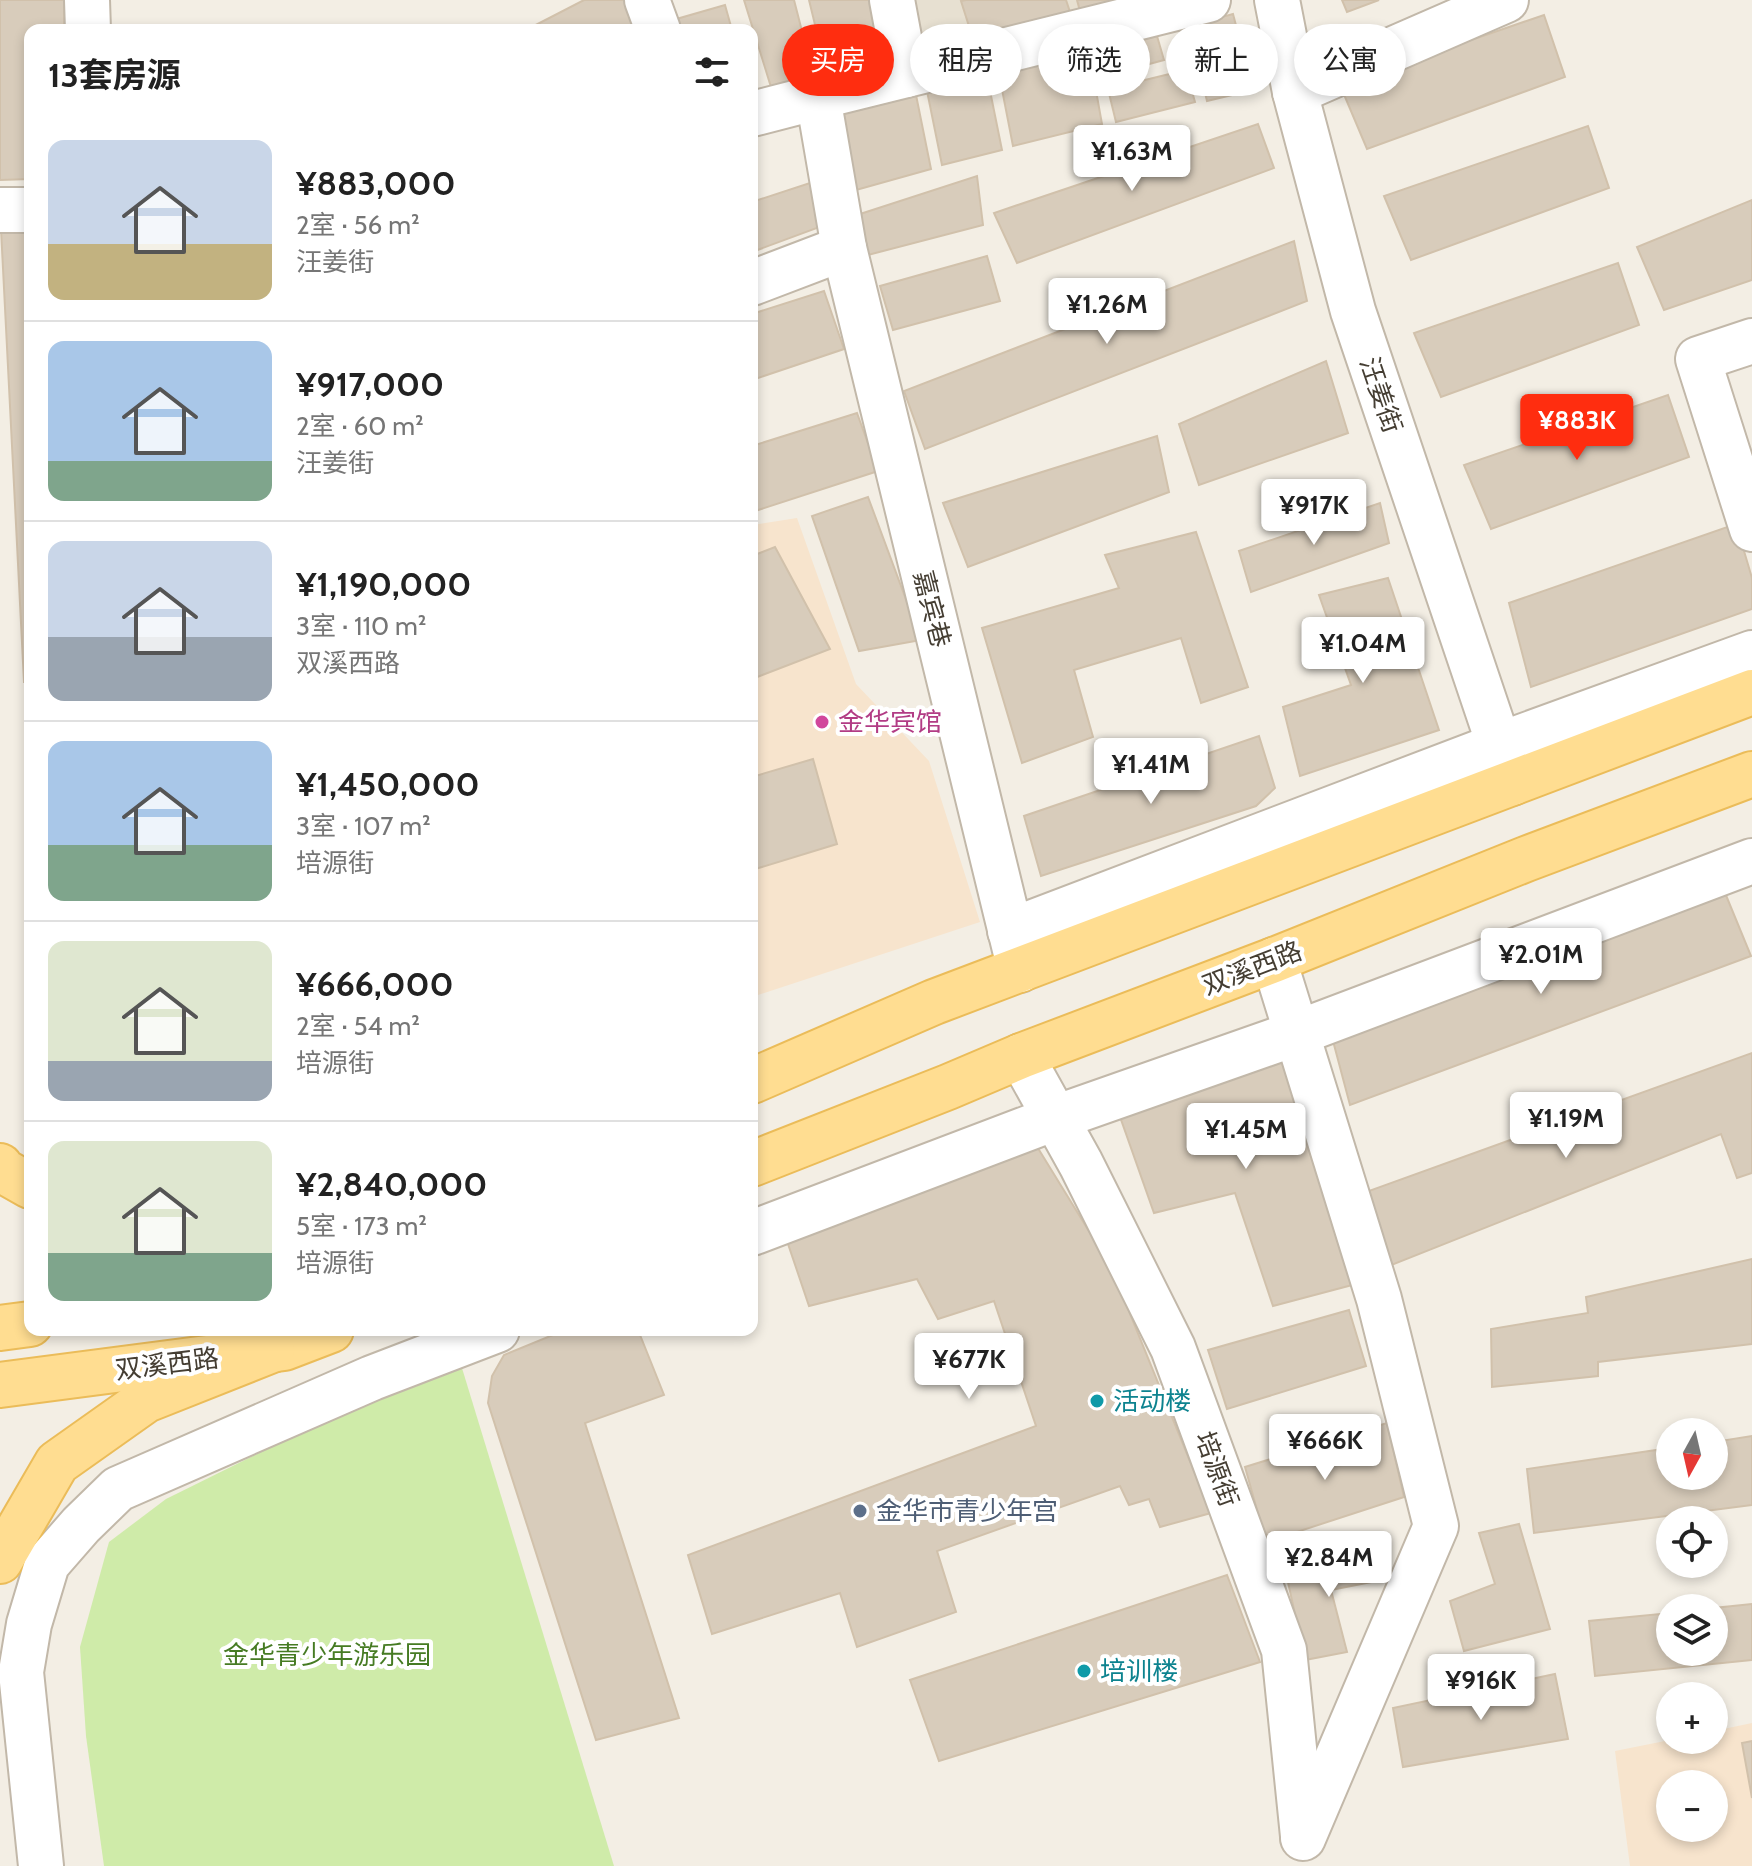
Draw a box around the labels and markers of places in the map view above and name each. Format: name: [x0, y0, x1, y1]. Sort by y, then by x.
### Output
pin: ¥1.63M: [1067, 125, 1197, 193]
pin: ¥1.26M: [1042, 278, 1172, 346]
pin: ¥883K: [1521, 394, 1633, 462]
pin: ¥917K: [1258, 479, 1370, 547]
pin: ¥1.04M: [1298, 617, 1428, 685]
place label: 金华宾馆: [838, 706, 942, 738]
marker: 金华宾馆: [813, 713, 831, 731]
pin: ¥1.41M: [1086, 738, 1216, 806]
pin: ¥2.01M: [1476, 928, 1606, 996]
pin: ¥1.19M: [1501, 1092, 1631, 1160]
pin: ¥1.45M: [1181, 1103, 1311, 1171]
pin: ¥677K: [913, 1333, 1025, 1401]
place label: 活动楼: [1113, 1385, 1191, 1417]
marker: 活动楼: [1088, 1392, 1106, 1410]
pin: ¥666K: [1269, 1414, 1381, 1482]
place label: 金华市青少年宫: [876, 1495, 1058, 1527]
marker: 金华市青少年宫: [851, 1502, 869, 1520]
pin: ¥2.84M: [1264, 1531, 1394, 1599]
pin: ¥916K: [1425, 1654, 1537, 1722]
place label: 培训楼: [1100, 1655, 1178, 1687]
marker: 培训楼: [1075, 1662, 1093, 1680]

